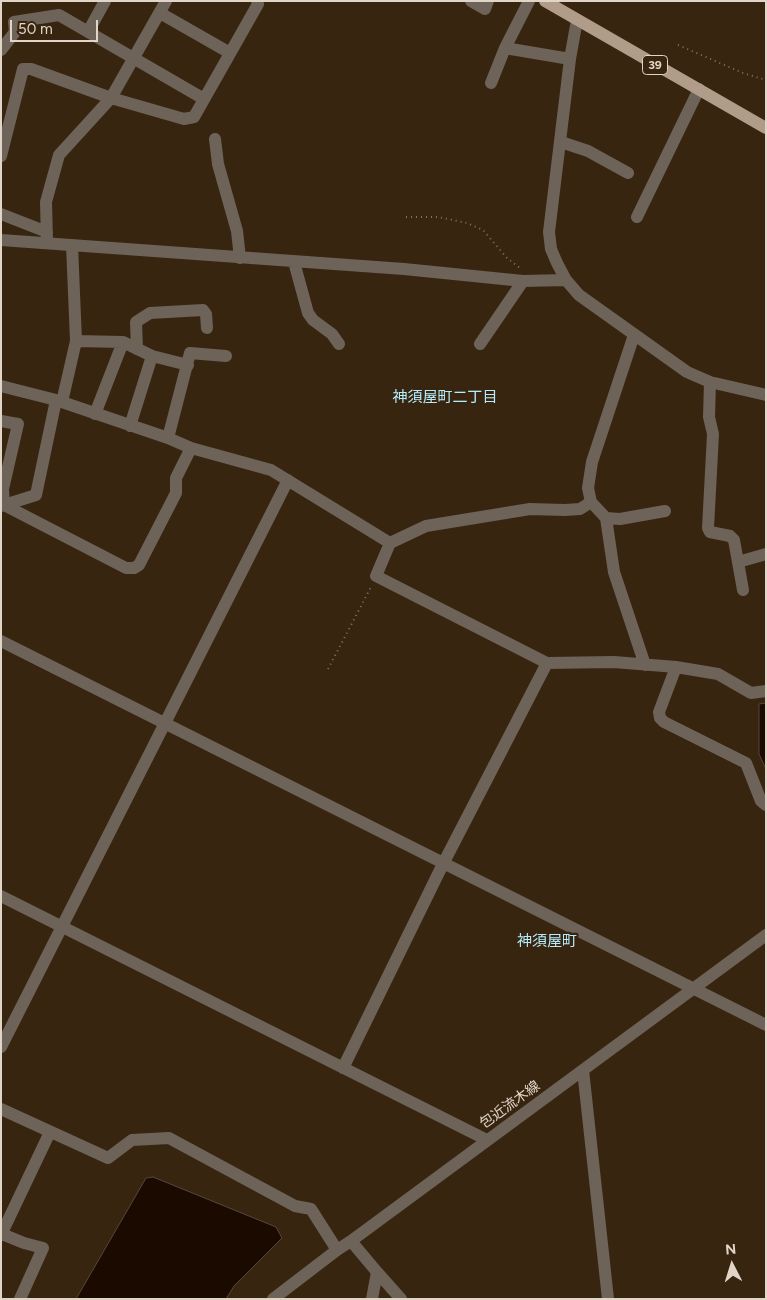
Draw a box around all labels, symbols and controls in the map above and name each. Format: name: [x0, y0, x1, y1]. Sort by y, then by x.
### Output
scale bar: [12, 10, 100, 42]
text: 50 m: [18, 20, 53, 38]
road number: 39: [642, 56, 668, 74]
district label: 神須屋町二丁目: [393, 389, 497, 407]
district label: 神須屋町: [517, 933, 577, 951]
street label: 包近流木線: [477, 1078, 543, 1132]
north arrow: [707, 1240, 757, 1290]
text: N: [725, 1241, 737, 1258]

